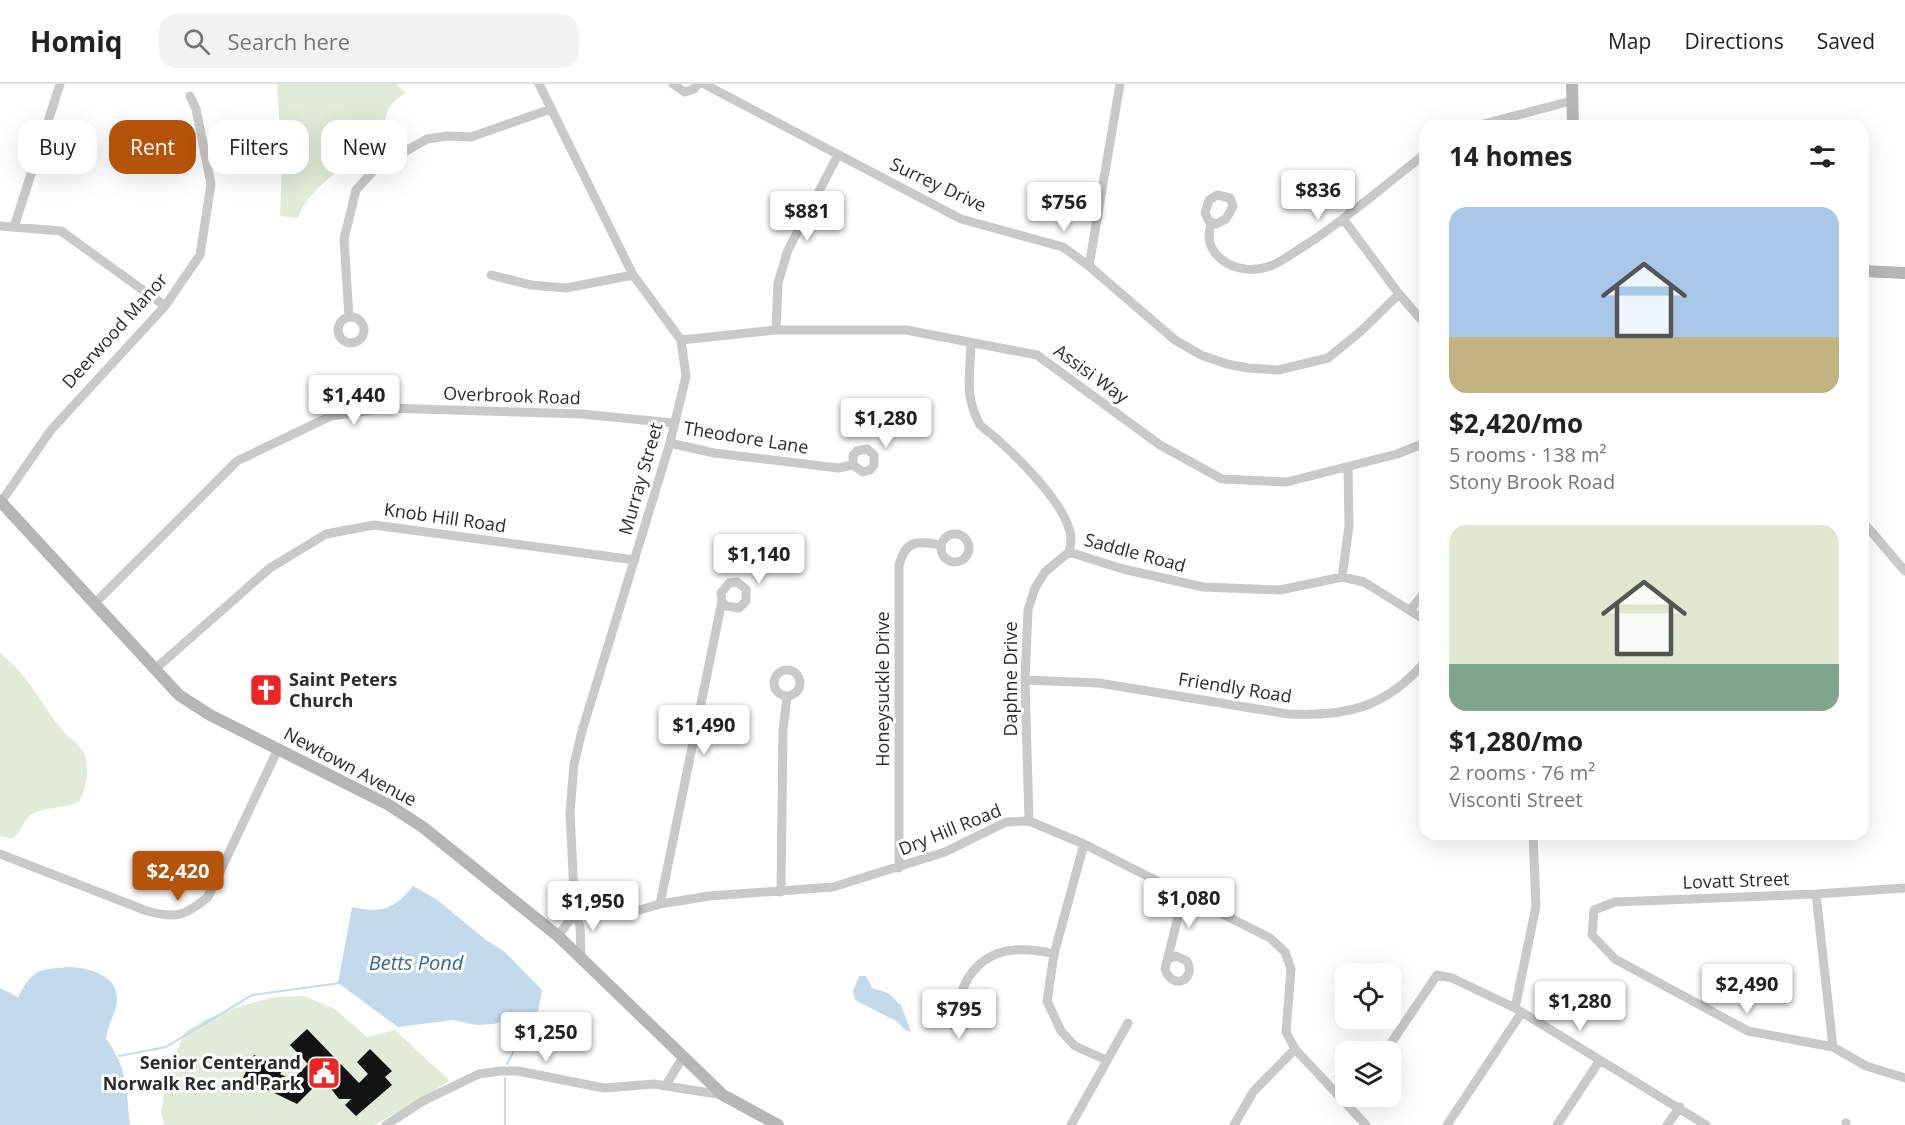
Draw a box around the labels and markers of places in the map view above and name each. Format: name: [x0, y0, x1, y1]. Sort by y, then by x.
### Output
pin: $836: [1282, 170, 1354, 221]
pin: $756: [1028, 182, 1100, 233]
pin: $881: [771, 191, 843, 242]
pin: $1,440: [305, 375, 403, 426]
pin: $1,280: [837, 398, 935, 449]
pin: $1,140: [710, 534, 808, 585]
place label: Saint Peters Church: [289, 667, 397, 712]
church icon: Saint Peters Church: [248, 672, 284, 708]
pin: $1,490: [655, 705, 753, 756]
pin: $2,420: [129, 851, 227, 902]
pin: $1,080: [1140, 878, 1238, 929]
pin: $1,950: [544, 881, 642, 932]
pin: $2,490: [1698, 964, 1796, 1015]
pin: $1,280: [1531, 981, 1629, 1032]
pin: $795: [923, 989, 995, 1040]
pin: $1,250: [497, 1012, 595, 1063]
place label: Senior Center and Norwalk Rec and Park: [103, 1050, 302, 1095]
public building icon: Senior Center and Norwalk Rec and Park: [306, 1055, 342, 1091]

